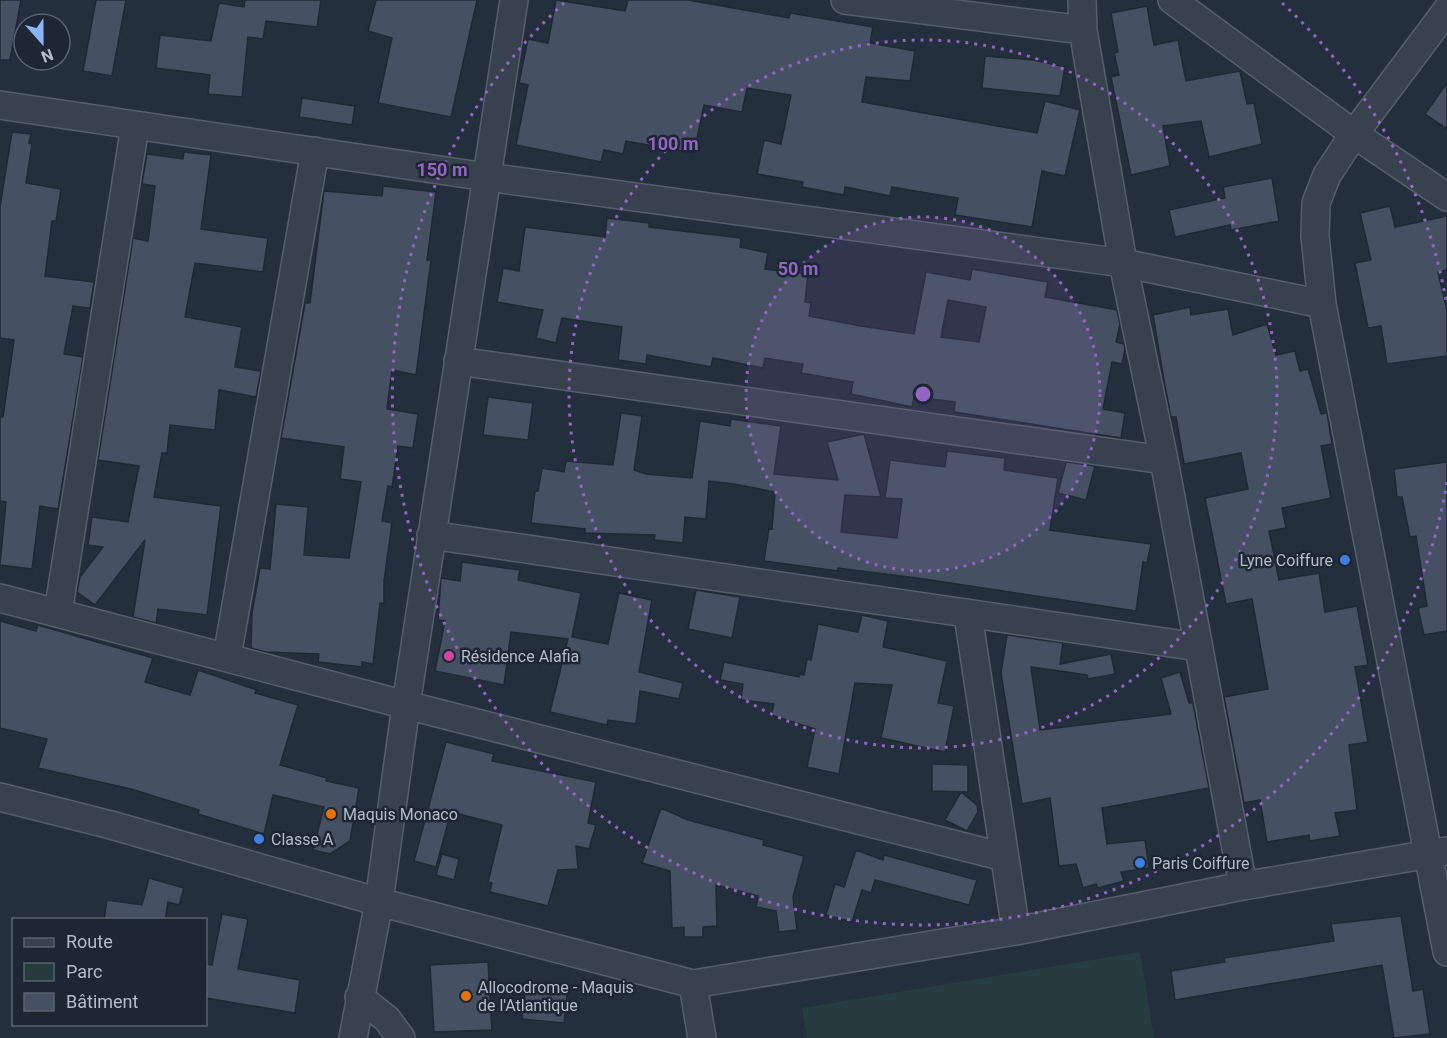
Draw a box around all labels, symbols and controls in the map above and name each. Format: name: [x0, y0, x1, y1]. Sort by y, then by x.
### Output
north arrow: [12, 12, 72, 72]
text: N: [39, 45, 56, 66]
text: 100 m: [647, 133, 699, 154]
text: 150 m: [416, 159, 468, 180]
text: 50 m: [778, 258, 818, 279]
centre of rings: [913, 384, 933, 404]
place label: Lyne Coiffure: [1239, 551, 1333, 570]
marker: Lyne Coiffure: [1338, 553, 1352, 567]
place label: Résidence Alafia: [461, 647, 579, 666]
marker: Résidence Alafia: [442, 649, 456, 663]
place label: Maquis Monaco: [343, 805, 458, 824]
marker: Maquis Monaco: [324, 807, 338, 821]
place label: Classe A: [271, 830, 334, 849]
marker: Classe A: [252, 832, 266, 846]
place label: Paris Coiffure: [1152, 854, 1249, 873]
marker: Paris Coiffure: [1133, 856, 1147, 870]
legend: [12, 918, 207, 1026]
text: Route: [66, 931, 113, 952]
text: Parc: [66, 961, 102, 982]
place label: Allocodrome - Maquis de l'Atlantique: [478, 978, 634, 1015]
marker: Allocodrome - Maquis de l'Atlantique: [459, 989, 473, 1003]
text: Bâtiment: [66, 991, 139, 1012]

